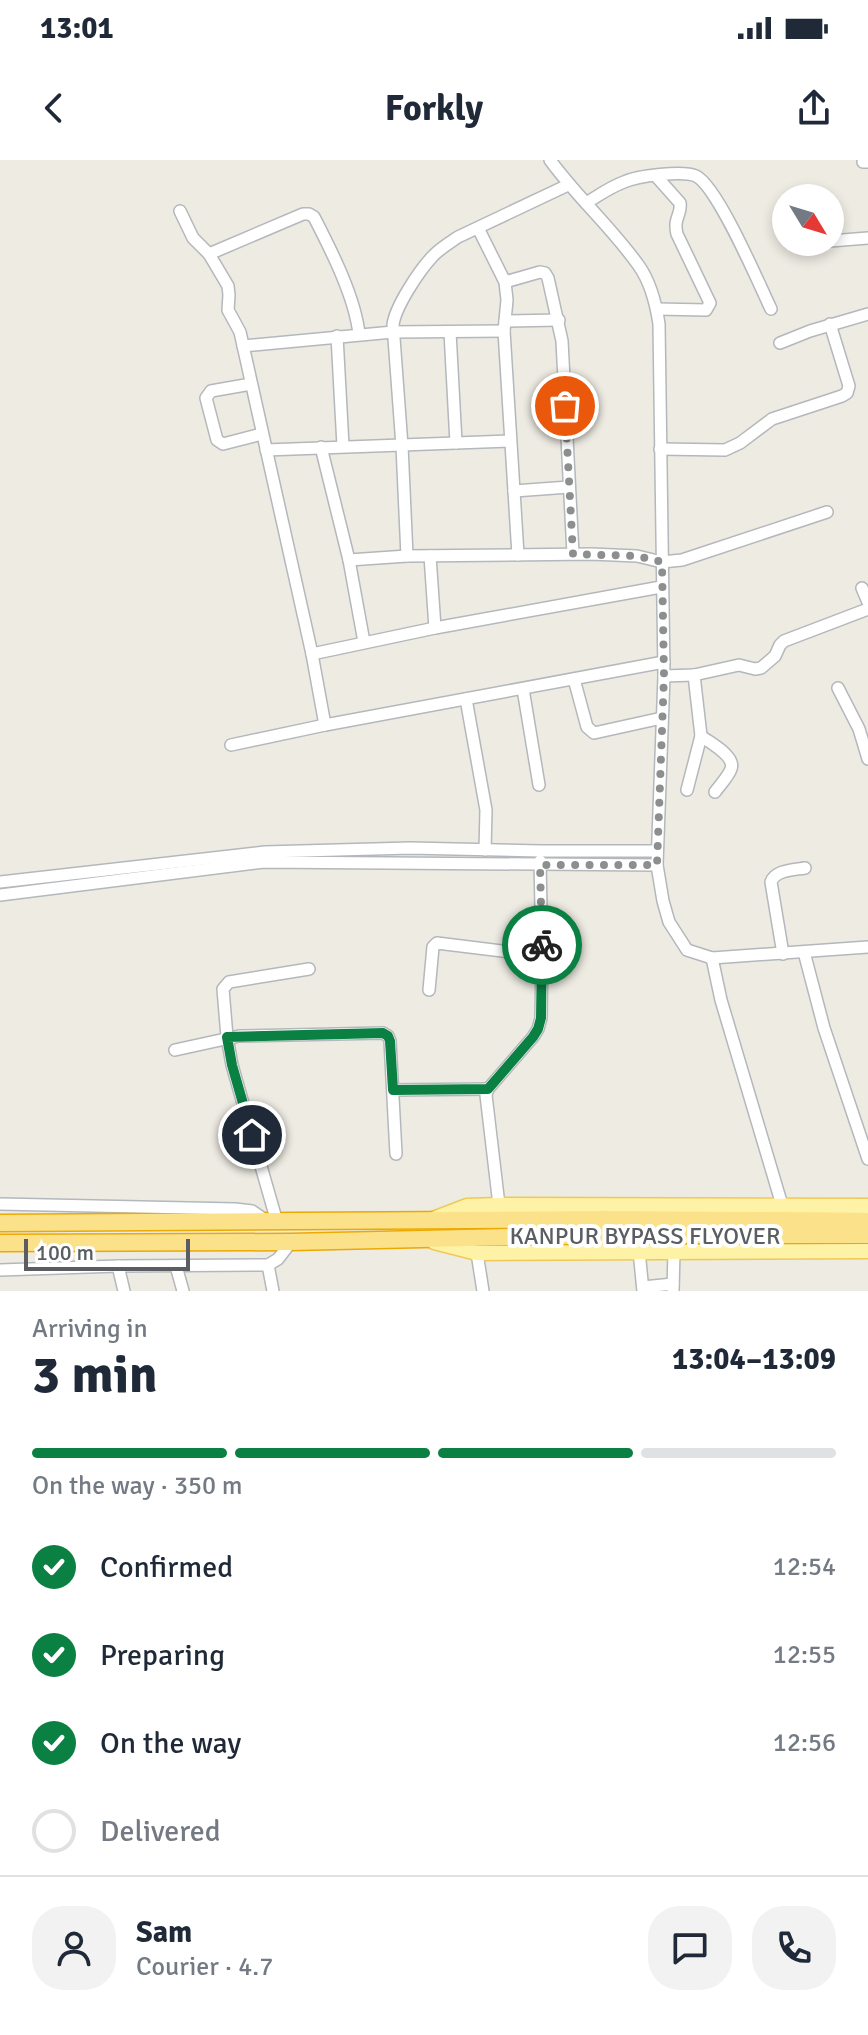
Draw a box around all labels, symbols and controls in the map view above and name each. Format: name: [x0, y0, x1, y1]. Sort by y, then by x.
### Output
text: 13:01: [40, 10, 114, 47]
icon: back: [32, 86, 76, 130]
text: Forkly: [385, 86, 483, 131]
icon: share: [792, 86, 836, 130]
north arrow: [772, 184, 844, 256]
map controls: [772, 184, 844, 256]
pin: [531, 372, 599, 440]
icon: bag: [543, 384, 587, 428]
courier: [502, 905, 582, 985]
icon: bike: [520, 923, 564, 967]
pin: [218, 1101, 286, 1169]
icon: home: [230, 1113, 274, 1157]
street label: KANPUR BYPASS FLYOVER: [510, 1221, 781, 1251]
scale bar: [24, 1235, 190, 1271]
text: 100 m: [36, 1239, 94, 1266]
text: Arriving in: [32, 1313, 148, 1345]
text: 13:04–13:09: [672, 1341, 836, 1378]
text: 3 min: [32, 1343, 158, 1407]
text: On the way · 350 m: [32, 1470, 242, 1502]
icon: check: [32, 1545, 76, 1589]
text: Confirmed: [100, 1549, 233, 1586]
text: 12:54: [773, 1551, 836, 1583]
icon: check: [32, 1633, 76, 1677]
text: Preparing: [100, 1637, 225, 1674]
text: 12:55: [773, 1639, 836, 1671]
icon: check: [32, 1721, 76, 1765]
text: On the way: [100, 1725, 241, 1762]
text: 12:56: [773, 1727, 836, 1759]
text: Delivered: [100, 1813, 221, 1850]
button: person: [32, 1906, 116, 1990]
button: chat: [648, 1906, 732, 1990]
button: phone: [752, 1906, 836, 1990]
text: Sam: [136, 1914, 192, 1951]
text: Courier · 4.7: [136, 1951, 273, 1983]

